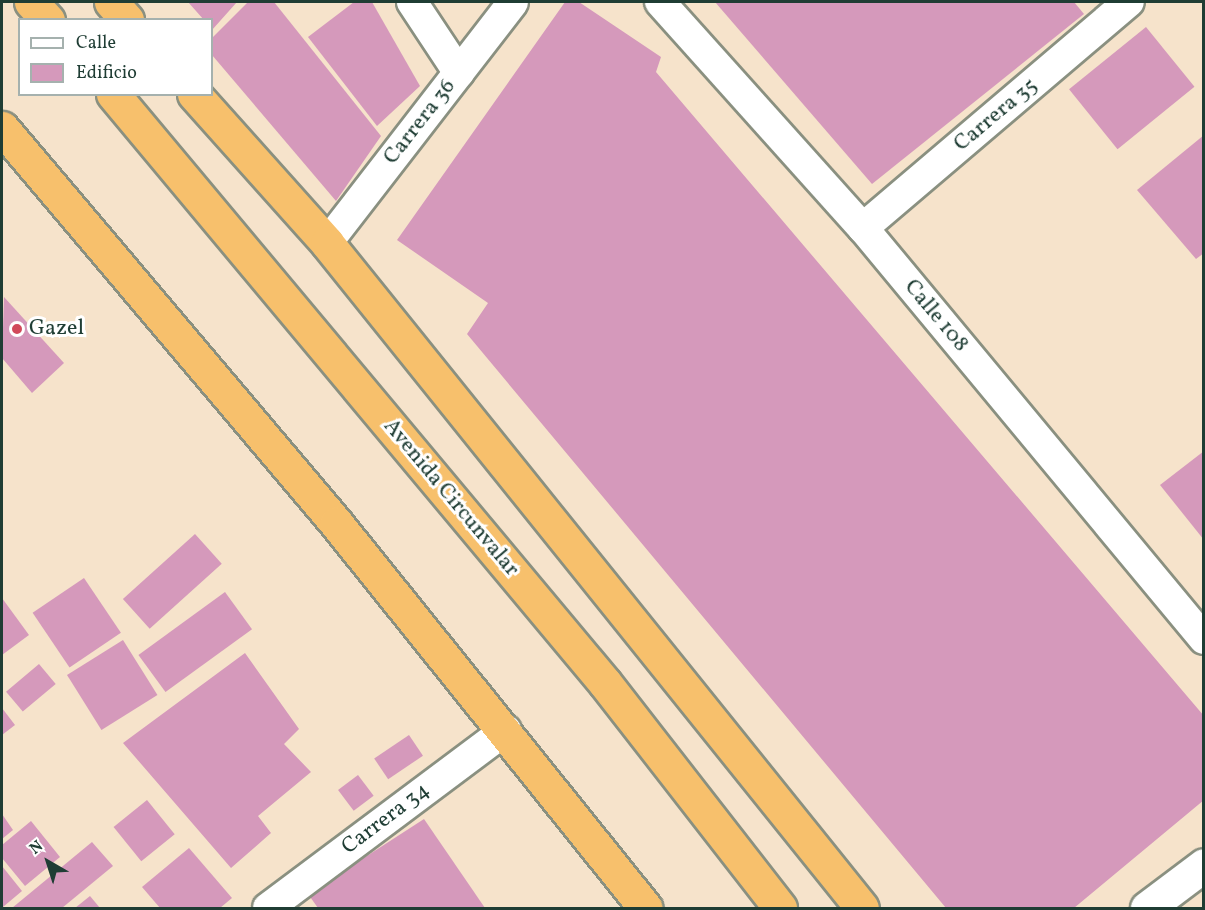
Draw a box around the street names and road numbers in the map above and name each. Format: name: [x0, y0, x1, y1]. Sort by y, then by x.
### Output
street label: Carrera 35: [949, 73, 1043, 157]
street label: Carrera 36: [378, 74, 462, 170]
street label: Calle 108: [898, 274, 974, 358]
street label: Avenida Circunvalar: [377, 414, 525, 582]
street label: Carrera 34: [337, 777, 435, 861]

